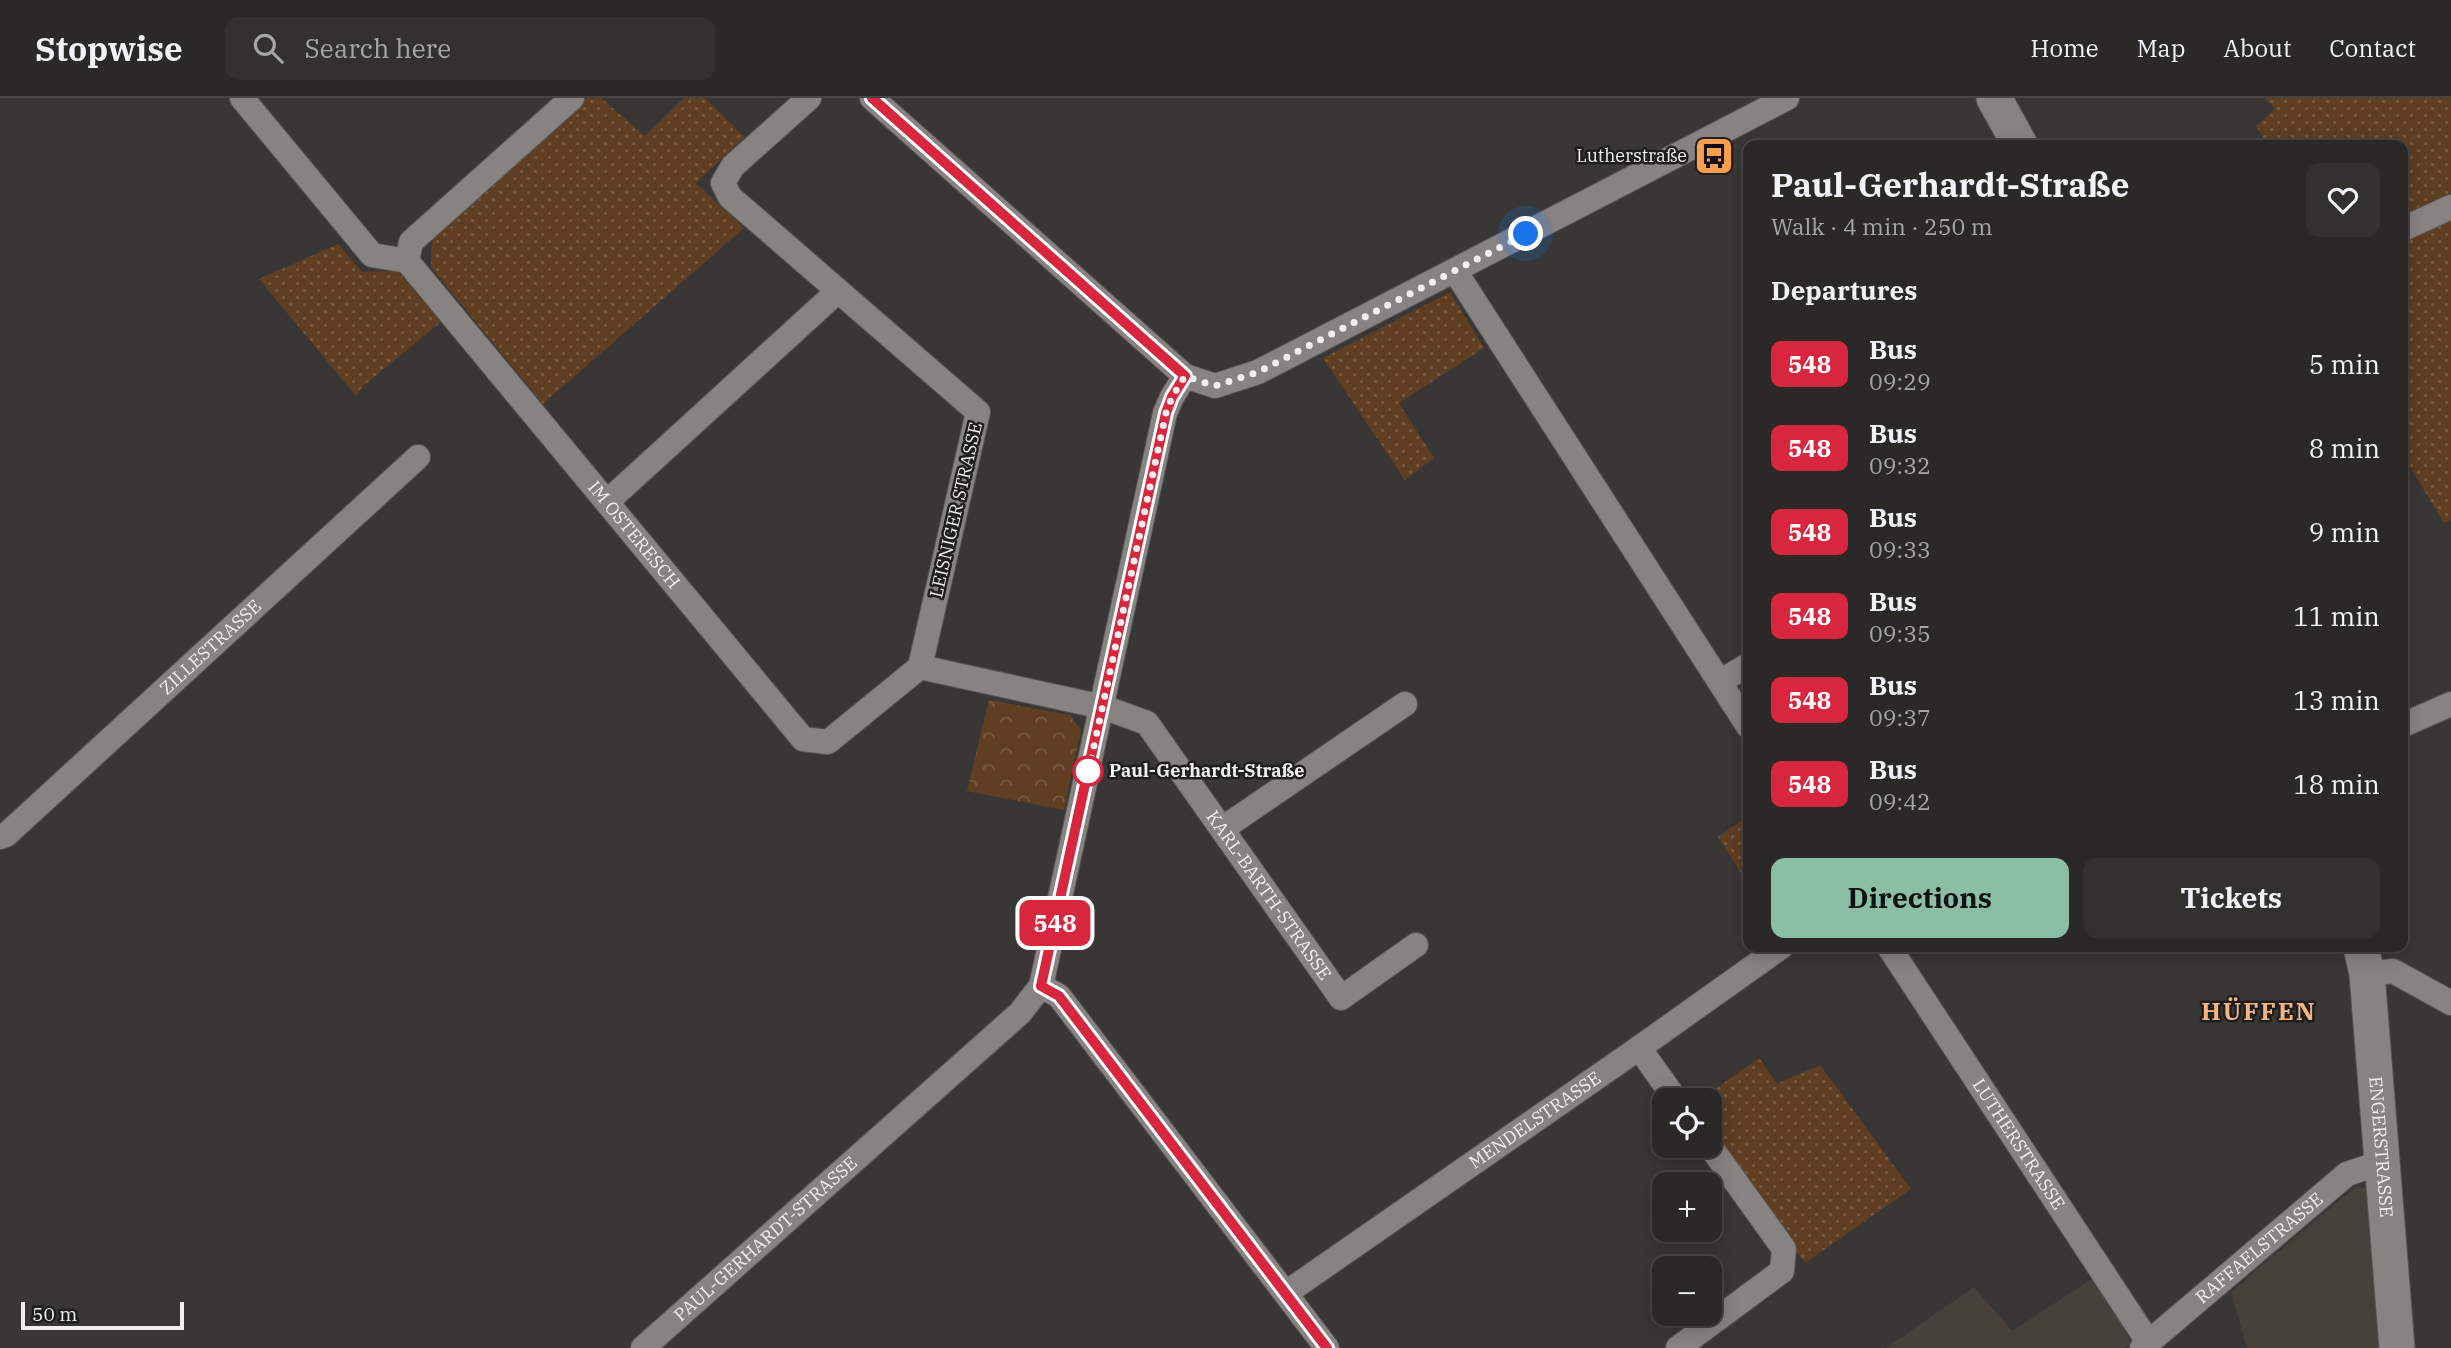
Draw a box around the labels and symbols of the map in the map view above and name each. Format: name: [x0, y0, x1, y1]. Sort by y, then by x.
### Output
bus stop icon: Lutherstraße: [1693, 135, 1735, 177]
place label: Lutherstraße: [1576, 144, 1687, 167]
your location: [1508, 216, 1543, 251]
street label: LEISNIGER STRASSE: [924, 420, 987, 600]
street label: IM OSTERESCH: [583, 476, 685, 593]
street label: ZILLESTRASSE: [155, 594, 266, 699]
marker: Paul-Gerhardt-Straße: [1073, 756, 1103, 786]
place label: Paul-Gerhardt-Straße: [1109, 759, 1305, 782]
street label: KARL-BARTH-STRASSE: [1201, 806, 1337, 984]
line badge: 548: [1015, 900, 1095, 946]
district label: HÜFFEN: [2201, 995, 2317, 1027]
street label: MENDELSTRASSE: [1464, 1066, 1605, 1174]
street label: LUTHERSTRASSE: [1968, 1074, 2070, 1214]
street label: ENGERSTRASSE: [2364, 1075, 2398, 1218]
street label: PAUL-GERHARDT-STRASSE: [669, 1151, 862, 1326]
street label: RAFFAELSTRASSE: [2191, 1187, 2328, 1309]
scale bar: [21, 1299, 184, 1331]

